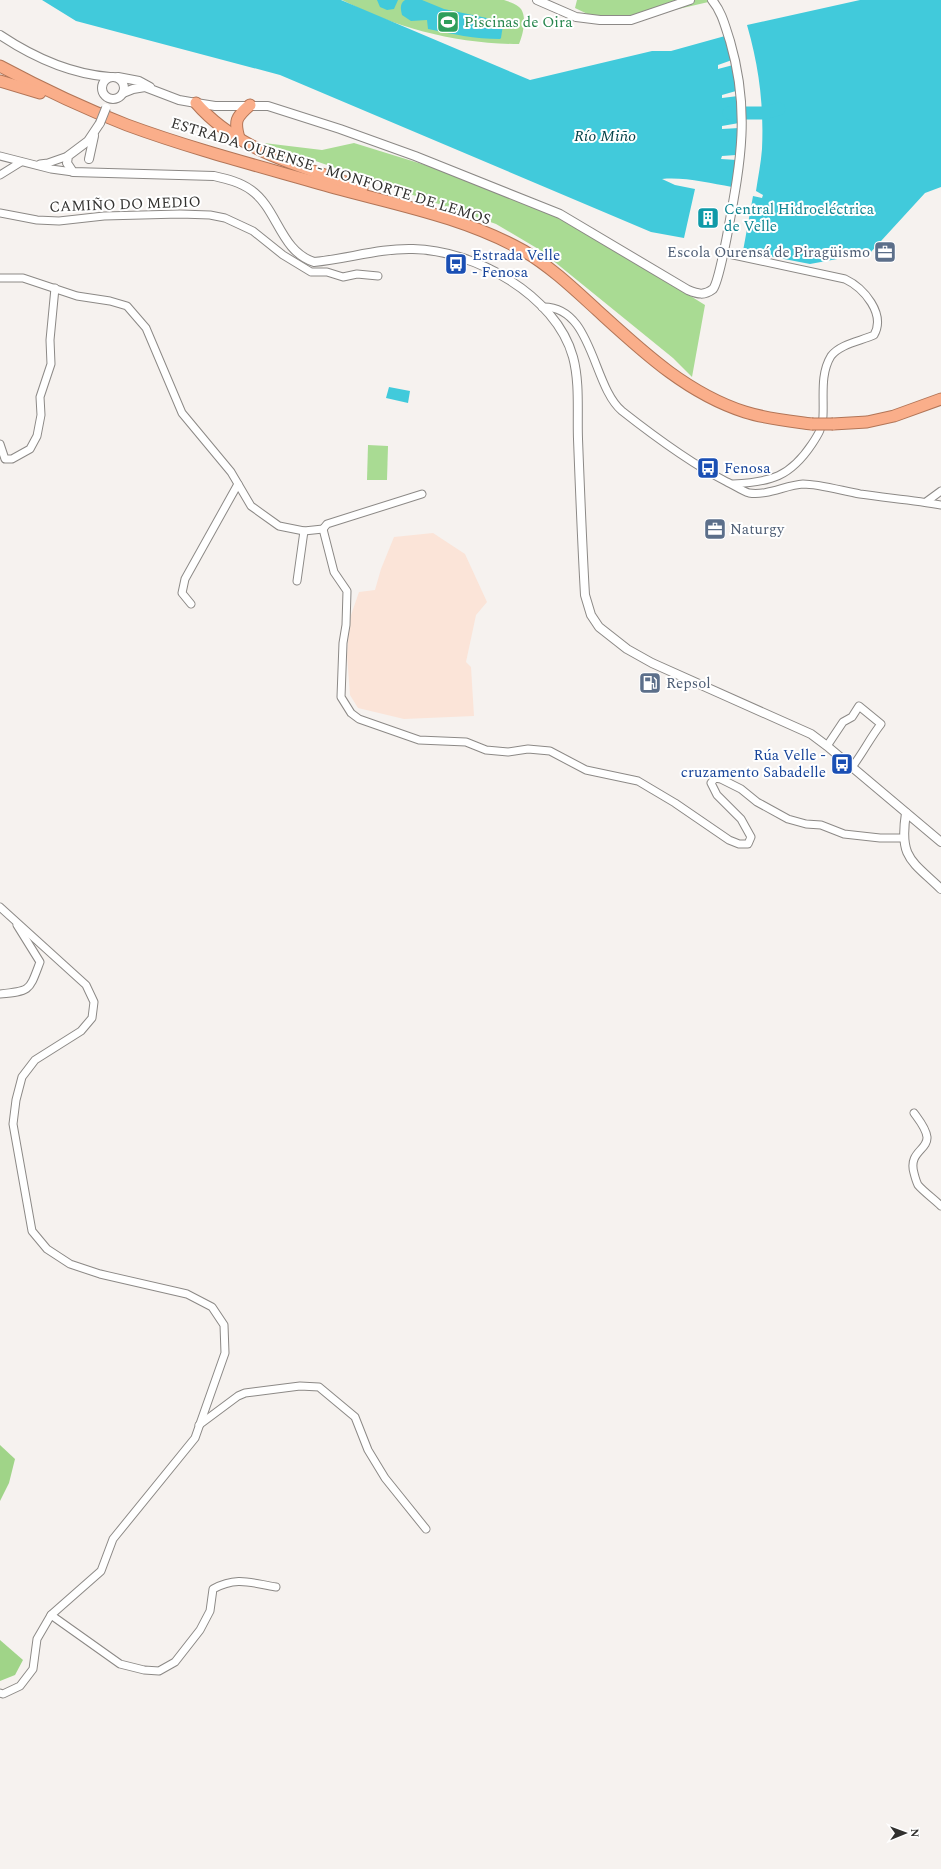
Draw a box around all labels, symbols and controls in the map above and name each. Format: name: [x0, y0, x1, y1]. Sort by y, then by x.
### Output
sports icon: Piscinas de Oira: [435, 9, 461, 35]
place label: Piscinas de Oira: [464, 11, 573, 34]
street label: ESTRADA OURENSE - MONFORTE DE LEMOS: [168, 112, 494, 231]
water label: Río Miño: [574, 124, 636, 148]
street label: CAMIÑO DO MEDIO: [49, 190, 201, 219]
place label: Central Hidroeléctrica de Velle: [724, 198, 875, 238]
building icon: Central Hidroeléctrica de Velle: [695, 205, 721, 231]
office icon: Escola Ourensá de Piragüismo: [872, 239, 898, 265]
place label: Escola Ourensá de Piragüismo: [667, 241, 870, 264]
place label: Estrada Velle - Fenosa: [472, 244, 560, 284]
bus stop icon: Estrada Velle - Fenosa: [443, 251, 469, 277]
bus stop icon: Fenosa: [695, 455, 721, 481]
place label: Fenosa: [724, 457, 771, 480]
office icon: Naturgy: [702, 516, 728, 542]
place label: Naturgy: [730, 518, 785, 541]
fuel station icon: Repsol: [637, 670, 663, 696]
place label: Repsol: [666, 672, 711, 695]
place label: Rúa Velle - cruzamento Sabadelle: [681, 744, 826, 784]
bus stop icon: Rúa Velle - cruzamento Sabadelle: [829, 751, 855, 777]
north arrow: [885, 1813, 925, 1853]
text: N: [906, 1828, 923, 1837]

